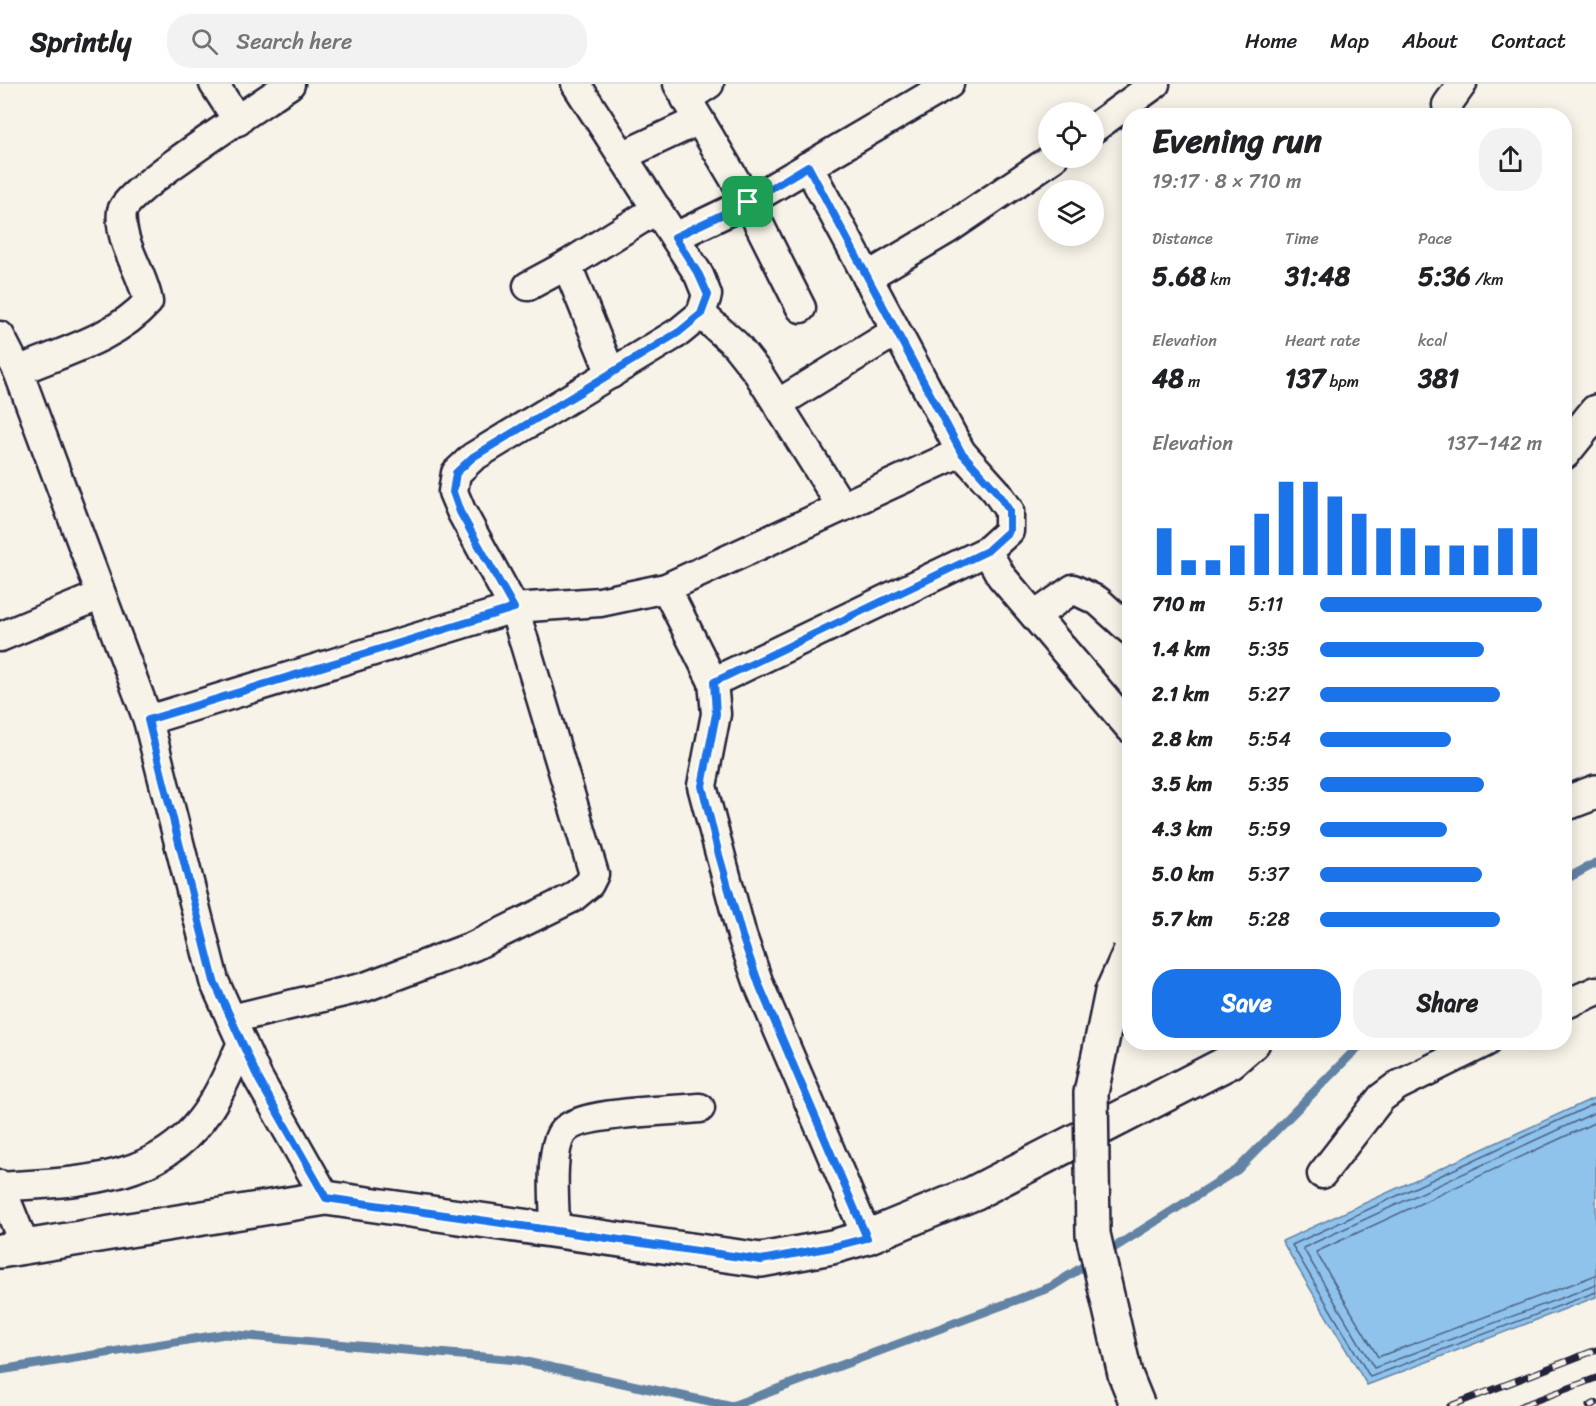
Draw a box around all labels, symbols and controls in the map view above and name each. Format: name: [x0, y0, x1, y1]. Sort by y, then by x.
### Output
search box: [167, 14, 587, 68]
text: Sprintly: [30, 17, 131, 66]
text: Search here: [236, 22, 352, 61]
text: Home: [1245, 22, 1297, 60]
text: Map: [1330, 22, 1369, 60]
text: About: [1402, 22, 1459, 60]
text: Contact: [1492, 22, 1566, 60]
icon: search: [188, 25, 221, 58]
map controls: [1038, 102, 1104, 246]
button: locate: [1038, 102, 1104, 168]
text: Evening run: [1152, 112, 1322, 170]
button: share: [1479, 128, 1542, 191]
text: 19:17 · 8 × 710 m: [1152, 164, 1301, 199]
pin: [722, 176, 773, 227]
button: layers: [1038, 180, 1104, 246]
icon: arrive: [731, 185, 764, 218]
text: Distance: [1152, 224, 1213, 253]
text: Time: [1285, 224, 1319, 253]
text: Pace: [1418, 224, 1452, 253]
text: 5.68: [1152, 253, 1206, 299]
text: 31:48: [1285, 253, 1350, 299]
text: 5:36: [1418, 253, 1471, 299]
text: km: [1206, 265, 1231, 294]
text: /km: [1471, 265, 1504, 294]
text: Elevation: [1152, 326, 1217, 355]
text: Heart rate: [1285, 326, 1360, 355]
text: kcal: [1418, 326, 1447, 355]
text: 48: [1152, 355, 1184, 401]
text: 137: [1285, 355, 1325, 401]
text: 381: [1418, 355, 1459, 401]
text: m: [1184, 367, 1200, 396]
text: bpm: [1325, 367, 1359, 396]
text: Elevation: [1152, 426, 1233, 461]
text: 137–142 m: [1447, 426, 1542, 461]
text: 710 m: [1152, 587, 1205, 622]
text: 5:11: [1248, 587, 1283, 622]
text: 1.4 km: [1152, 632, 1210, 667]
text: 5:35: [1248, 632, 1289, 667]
text: 2.1 km: [1152, 677, 1209, 712]
text: 5:27: [1248, 677, 1289, 712]
text: 2.8 km: [1152, 722, 1213, 757]
text: 5:54: [1248, 722, 1291, 757]
text: 3.5 km: [1152, 767, 1212, 802]
text: 5:35: [1248, 767, 1289, 802]
text: 4.3 km: [1152, 812, 1213, 847]
text: 5:59: [1248, 812, 1291, 847]
text: 5.0 km: [1152, 857, 1214, 892]
text: 5:37: [1248, 857, 1289, 892]
text: 5.7 km: [1152, 902, 1213, 937]
text: 5:28: [1248, 902, 1290, 937]
button: Save: [1152, 969, 1341, 1038]
button: Share: [1353, 969, 1542, 1038]

